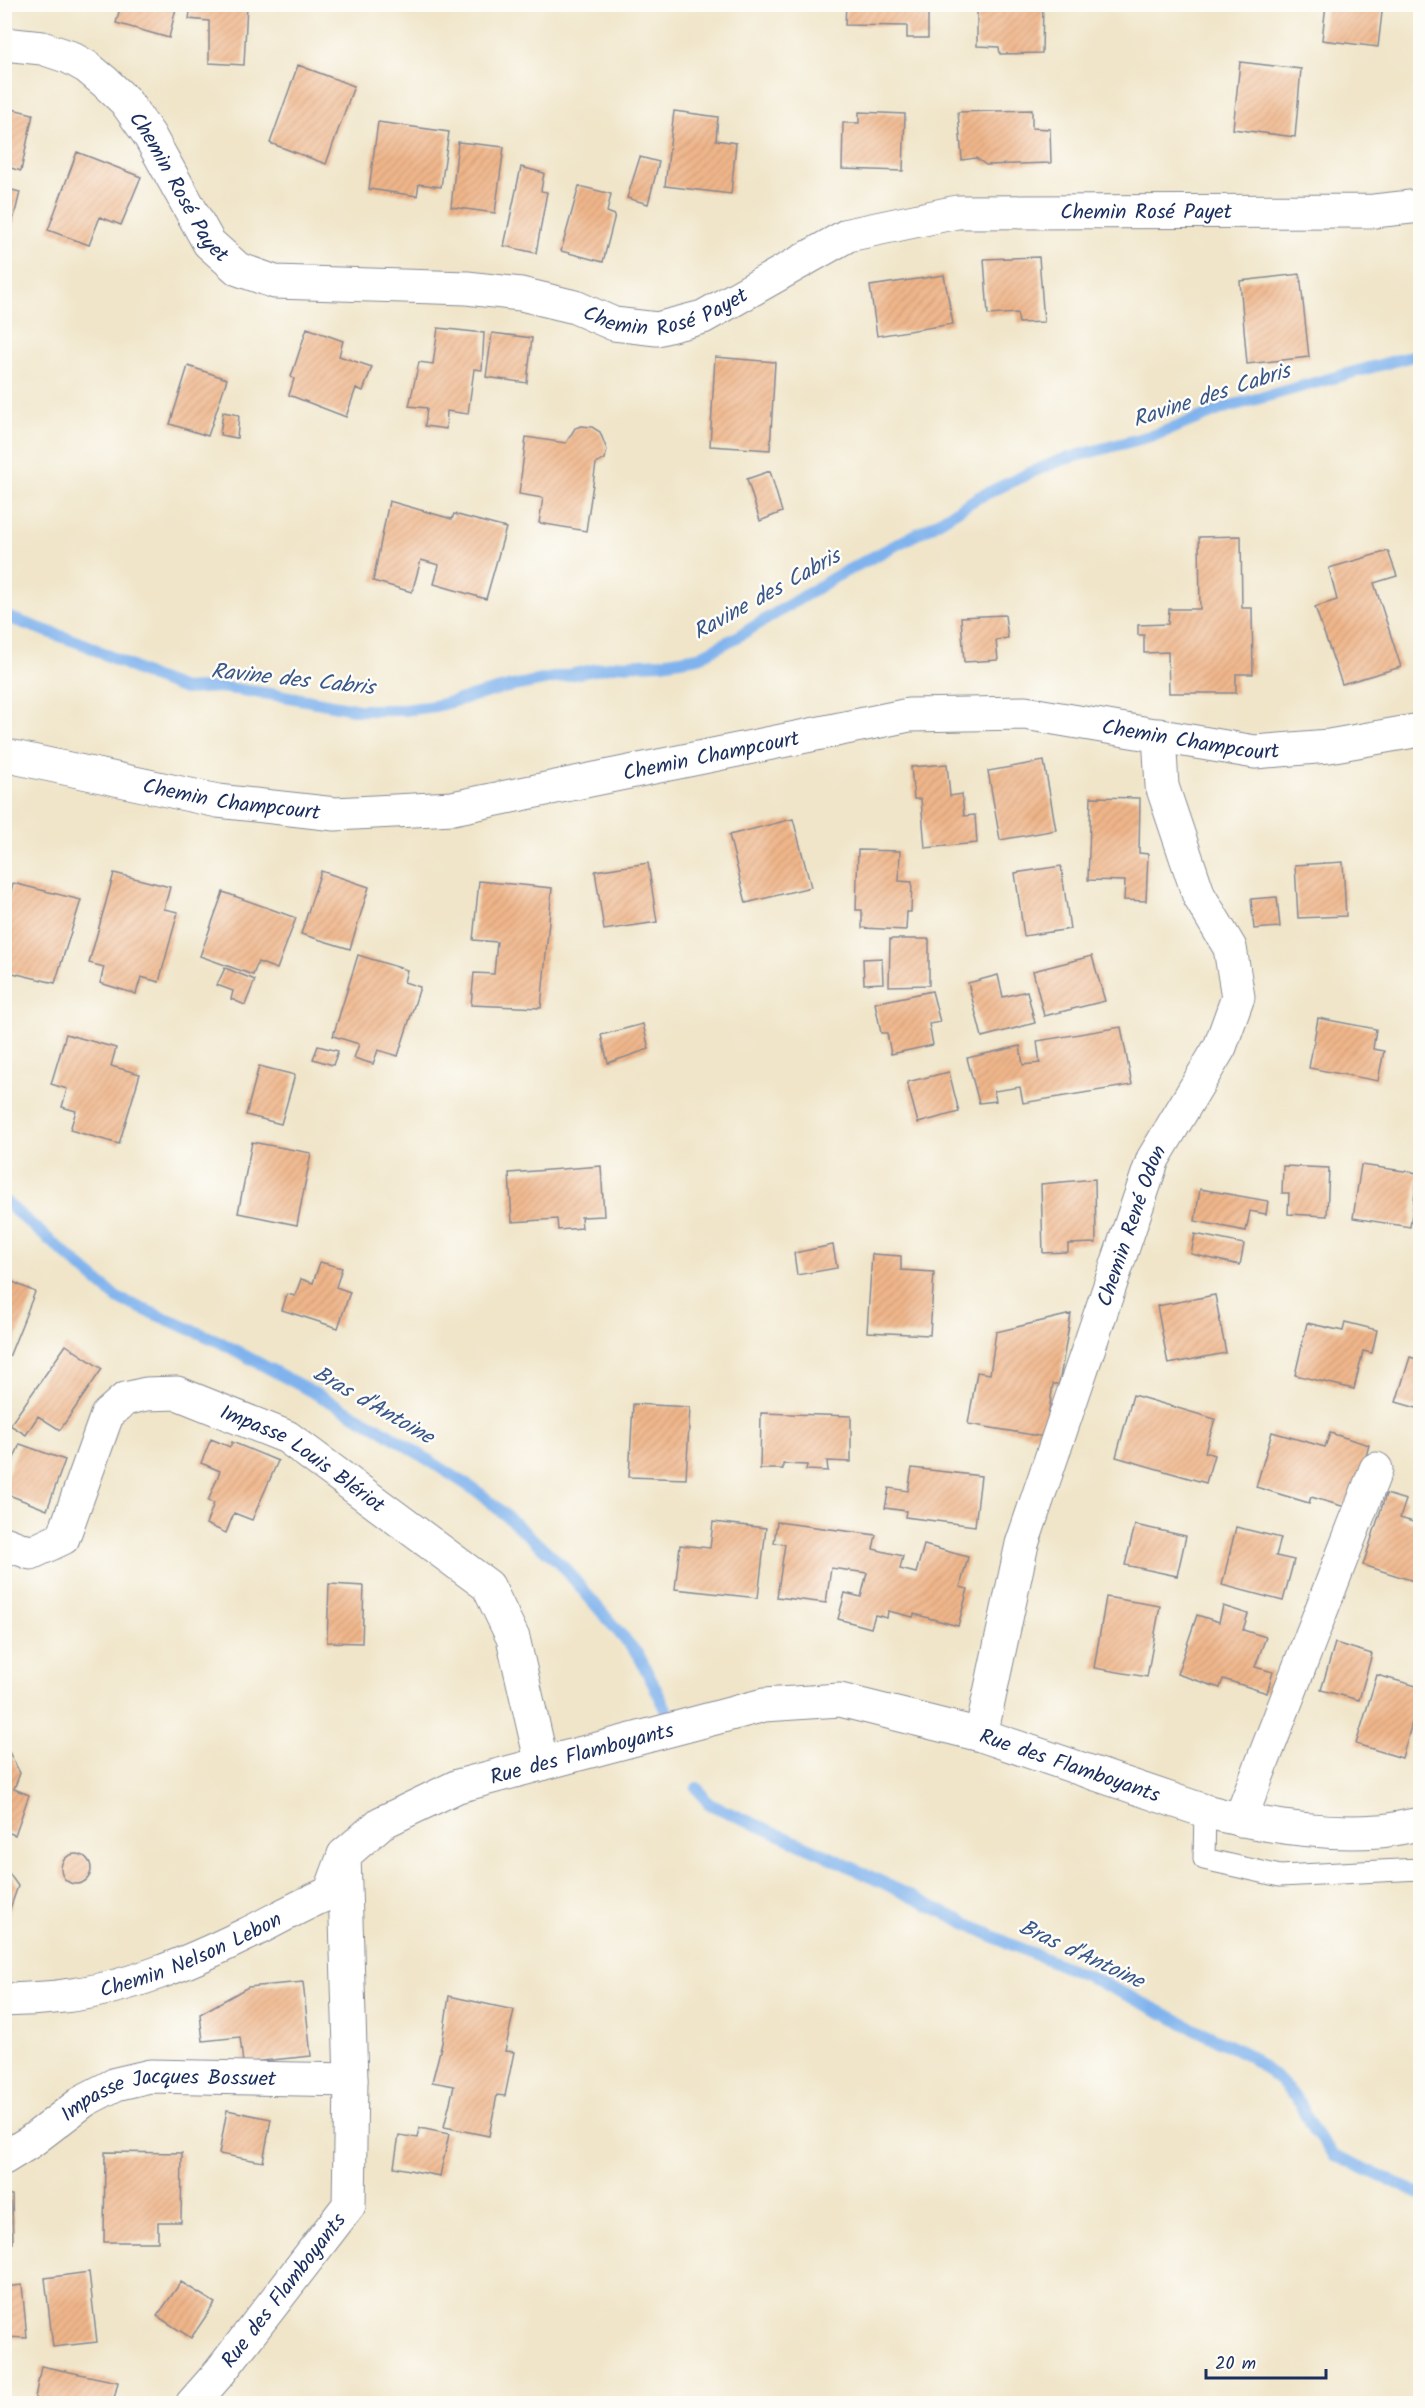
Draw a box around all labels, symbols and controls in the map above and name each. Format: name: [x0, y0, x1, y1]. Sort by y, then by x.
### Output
street label: Chemin Rosé Payet: [119, 105, 236, 272]
street label: Chemin Rosé Payet: [1060, 196, 1233, 230]
street label: Chemin Rosé Payet: [577, 279, 755, 347]
water label: Ravine des Cabris: [1128, 354, 1298, 438]
water label: Ravine des Cabris: [687, 539, 850, 650]
water label: Ravine des Cabris: [209, 655, 379, 707]
street label: Chemin Champcourt: [1099, 711, 1281, 770]
street label: Chemin Champcourt: [620, 723, 803, 791]
street label: Chemin Champcourt: [139, 770, 323, 830]
street label: Chemin René Odon: [1089, 1139, 1176, 1311]
water label: Bras d'Antoine: [306, 1357, 442, 1456]
street label: Impasse Louis Blériot: [215, 1397, 392, 1523]
street label: Rue des Flamboyants: [487, 1715, 678, 1795]
street label: Rue des Flamboyants: [975, 1721, 1164, 1813]
street label: Chemin Nelson Lebon: [97, 1904, 288, 2007]
water label: Bras d'Antoine: [1013, 1911, 1151, 2000]
street label: Impasse Jacques Bossuet: [54, 2061, 277, 2131]
street label: Rue des Flamboyants: [214, 2206, 355, 2376]
scale bar: [1206, 2342, 1326, 2380]
text: 20 m: [1215, 2350, 1256, 2379]

